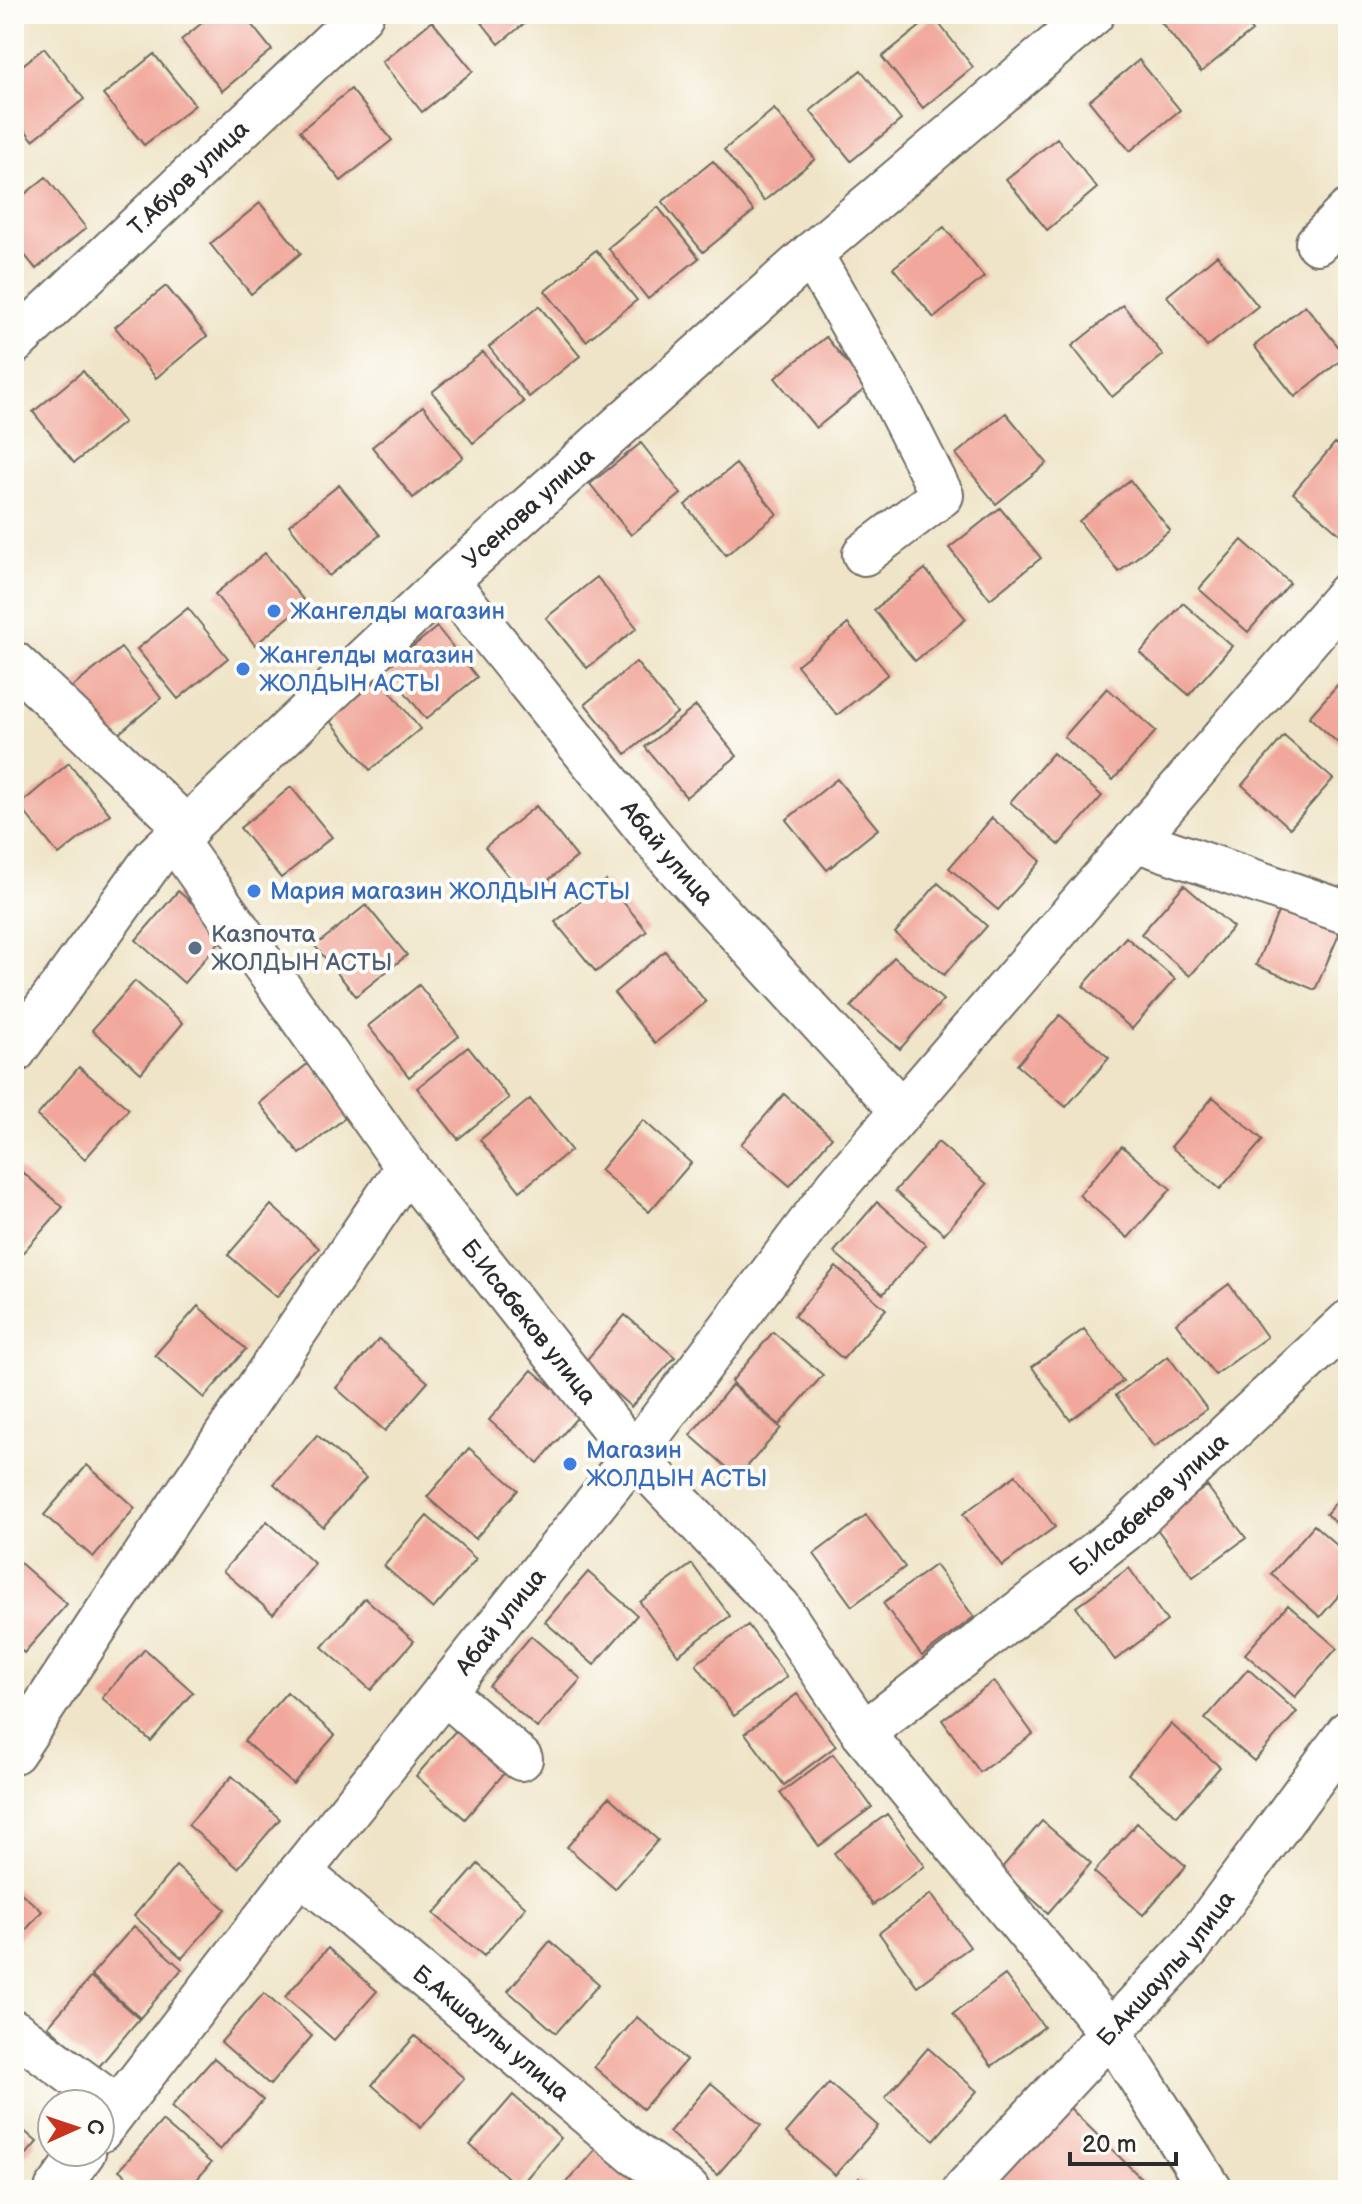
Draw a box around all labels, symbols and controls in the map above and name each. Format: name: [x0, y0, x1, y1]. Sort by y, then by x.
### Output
street label: Т.Абуов улица: [122, 115, 255, 242]
street label: Усенова улица: [457, 442, 601, 575]
place label: Жангелды магазин: [290, 597, 505, 626]
marker: Жангелды магазин: [265, 602, 283, 620]
place label: Жангелды магазин ЖОЛДЫН АСТЫ: [259, 641, 474, 698]
marker: Жангелды магазин ЖОЛДЫН АСТЫ: [234, 660, 252, 678]
street label: Абай улица: [614, 794, 720, 912]
place label: Мария магазин ЖОЛДЫН АСТЫ: [270, 877, 630, 906]
marker: Мария магазин ЖОЛДЫН АСТЫ: [245, 882, 263, 900]
place label: Казпочта ЖОЛДЫН АСТЫ: [211, 920, 392, 977]
marker: Казпочта ЖОЛДЫН АСТЫ: [186, 939, 204, 957]
street label: Б.Исабеков улица: [455, 1234, 603, 1410]
street label: Б.Исабеков улица: [1064, 1427, 1234, 1583]
place label: Магазин ЖОЛДЫН АСТЫ: [586, 1436, 767, 1493]
marker: Магазин ЖОЛДЫН АСТЫ: [561, 1455, 579, 1473]
street label: Абай улица: [449, 1563, 552, 1682]
street label: Б.Акшаулы улица: [1091, 1885, 1241, 2052]
street label: Б.Акшаулы улица: [407, 1959, 575, 2108]
north arrow: [36, 2088, 116, 2168]
scale bar: [1070, 2116, 1176, 2166]
text: С: [81, 2119, 108, 2135]
text: 20 m: [1082, 2130, 1137, 2159]

